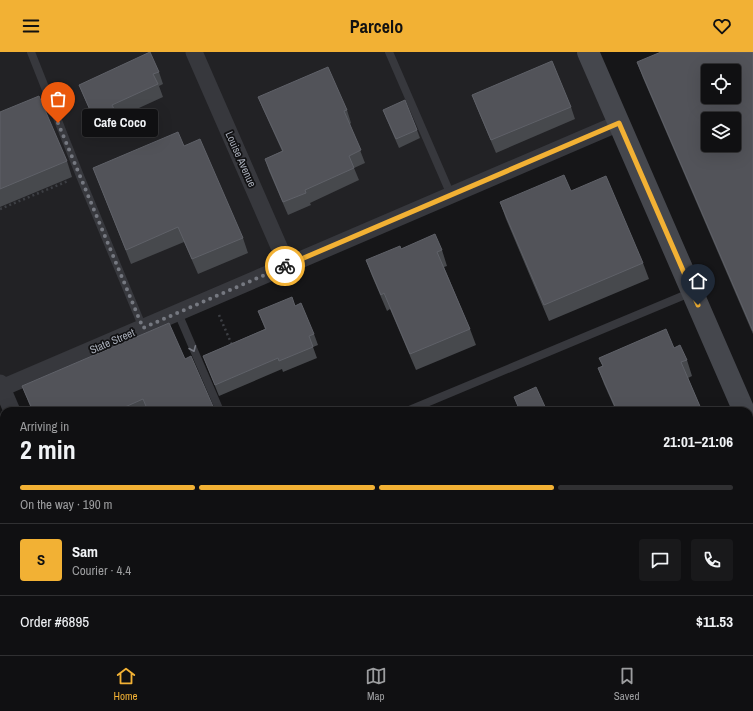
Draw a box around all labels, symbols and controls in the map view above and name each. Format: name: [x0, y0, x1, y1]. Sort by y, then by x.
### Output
text: Parcelo: [350, 14, 403, 39]
icon: menu: [20, 15, 42, 37]
icon: heart: [711, 15, 733, 37]
map controls: [701, 64, 741, 152]
button: locate: [701, 64, 741, 104]
pin: [41, 82, 75, 123]
icon: bag: [47, 88, 69, 110]
callout: Cafe Coco: [82, 109, 158, 137]
button: layers: [701, 112, 741, 152]
text: Cafe Coco: [94, 114, 146, 131]
street label: Louise Avenue: [222, 129, 260, 189]
courier: [265, 246, 305, 286]
icon: bike: [274, 255, 296, 277]
pin: [681, 264, 715, 305]
icon: home: [687, 270, 709, 292]
street label: State Street: [87, 325, 137, 357]
one-way arrow: [188, 344, 196, 352]
text: Arriving in: [20, 418, 69, 435]
text: 21:01–21:06: [663, 431, 733, 452]
text: 2 min: [20, 432, 76, 467]
text: On the way · 190 m: [20, 496, 112, 513]
button: chat: [639, 539, 681, 581]
button: phone: [691, 539, 733, 581]
text: Sam: [72, 541, 98, 562]
text: S: [37, 549, 45, 570]
text: Courier · 4.4: [72, 562, 131, 579]
text: Order #6895: [20, 611, 89, 632]
text: $11.53: [696, 611, 733, 632]
tab: Home: [114, 665, 138, 703]
tab: Map: [365, 665, 387, 703]
tab: Saved: [614, 665, 639, 703]

